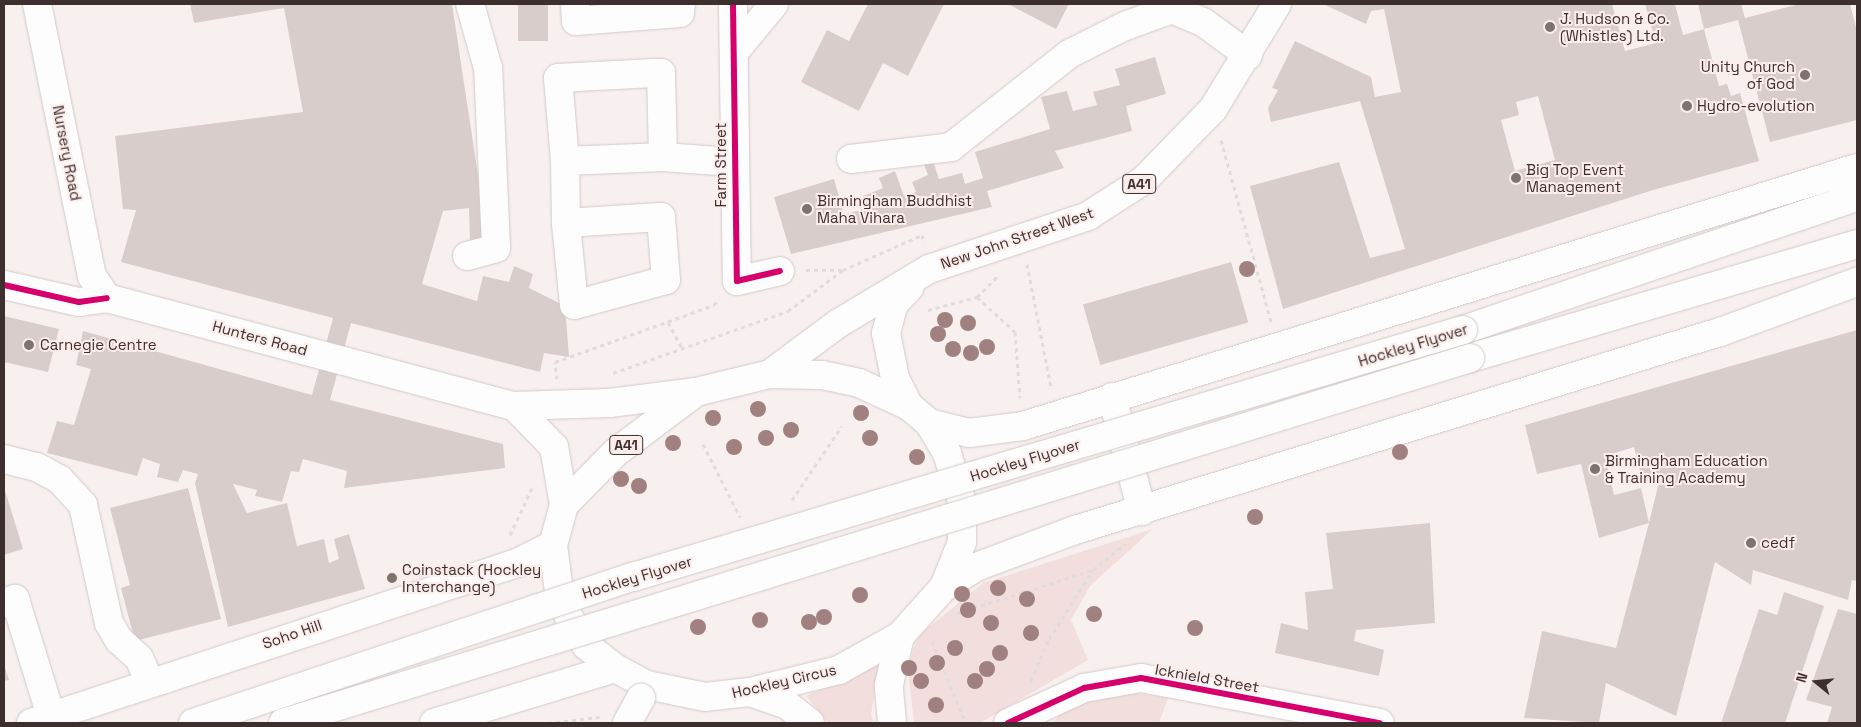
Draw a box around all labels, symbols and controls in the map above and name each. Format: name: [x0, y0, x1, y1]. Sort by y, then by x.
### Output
place label: J. Hudson & Co. (Whistles) Ltd.: [1560, 9, 1670, 44]
marker: J. Hudson & Co. (Whistles) Ltd.: [1544, 21, 1556, 33]
place label: Unity Church of God: [1701, 57, 1795, 92]
marker: Unity Church of God: [1799, 69, 1811, 81]
place label: Hydro-evolution: [1697, 97, 1815, 115]
marker: Hydro-evolution: [1681, 100, 1693, 112]
street label: Nursery Road: [49, 104, 85, 202]
street label: Farm Street: [712, 123, 730, 207]
place label: Big Top Event Management: [1526, 160, 1624, 195]
road number: A41: [1122, 172, 1156, 195]
marker: Big Top Event Management: [1510, 172, 1522, 184]
place label: Birmingham Buddhist Maha Vihara: [817, 191, 972, 226]
marker: Birmingham Buddhist Maha Vihara: [801, 203, 813, 215]
street label: New John Street West: [938, 203, 1096, 273]
street label: Hunters Road: [211, 317, 309, 359]
street label: Hockley Flyover: [1356, 320, 1470, 370]
place label: Carnegie Centre: [40, 336, 157, 354]
marker: Carnegie Centre: [22, 338, 36, 352]
road number: A41: [608, 434, 644, 456]
street label: Hockley Flyover: [968, 435, 1082, 485]
place label: Birmingham Education & Training Academy: [1605, 451, 1768, 486]
marker: Birmingham Education & Training Academy: [1589, 463, 1601, 475]
place label: cedf: [1761, 534, 1795, 552]
marker: cedf: [1745, 537, 1757, 549]
street label: Hockley Flyover: [580, 552, 694, 602]
place label: Coinstack (Hockley Interchange): [402, 560, 541, 595]
marker: Coinstack (Hockley Interchange): [386, 572, 398, 584]
street label: Soho Hill: [260, 615, 324, 653]
north arrow: [1791, 657, 1841, 707]
street label: Hockley Circus: [730, 660, 838, 702]
street label: Icknield Street: [1153, 660, 1261, 696]
text: N: [1792, 671, 1812, 685]

